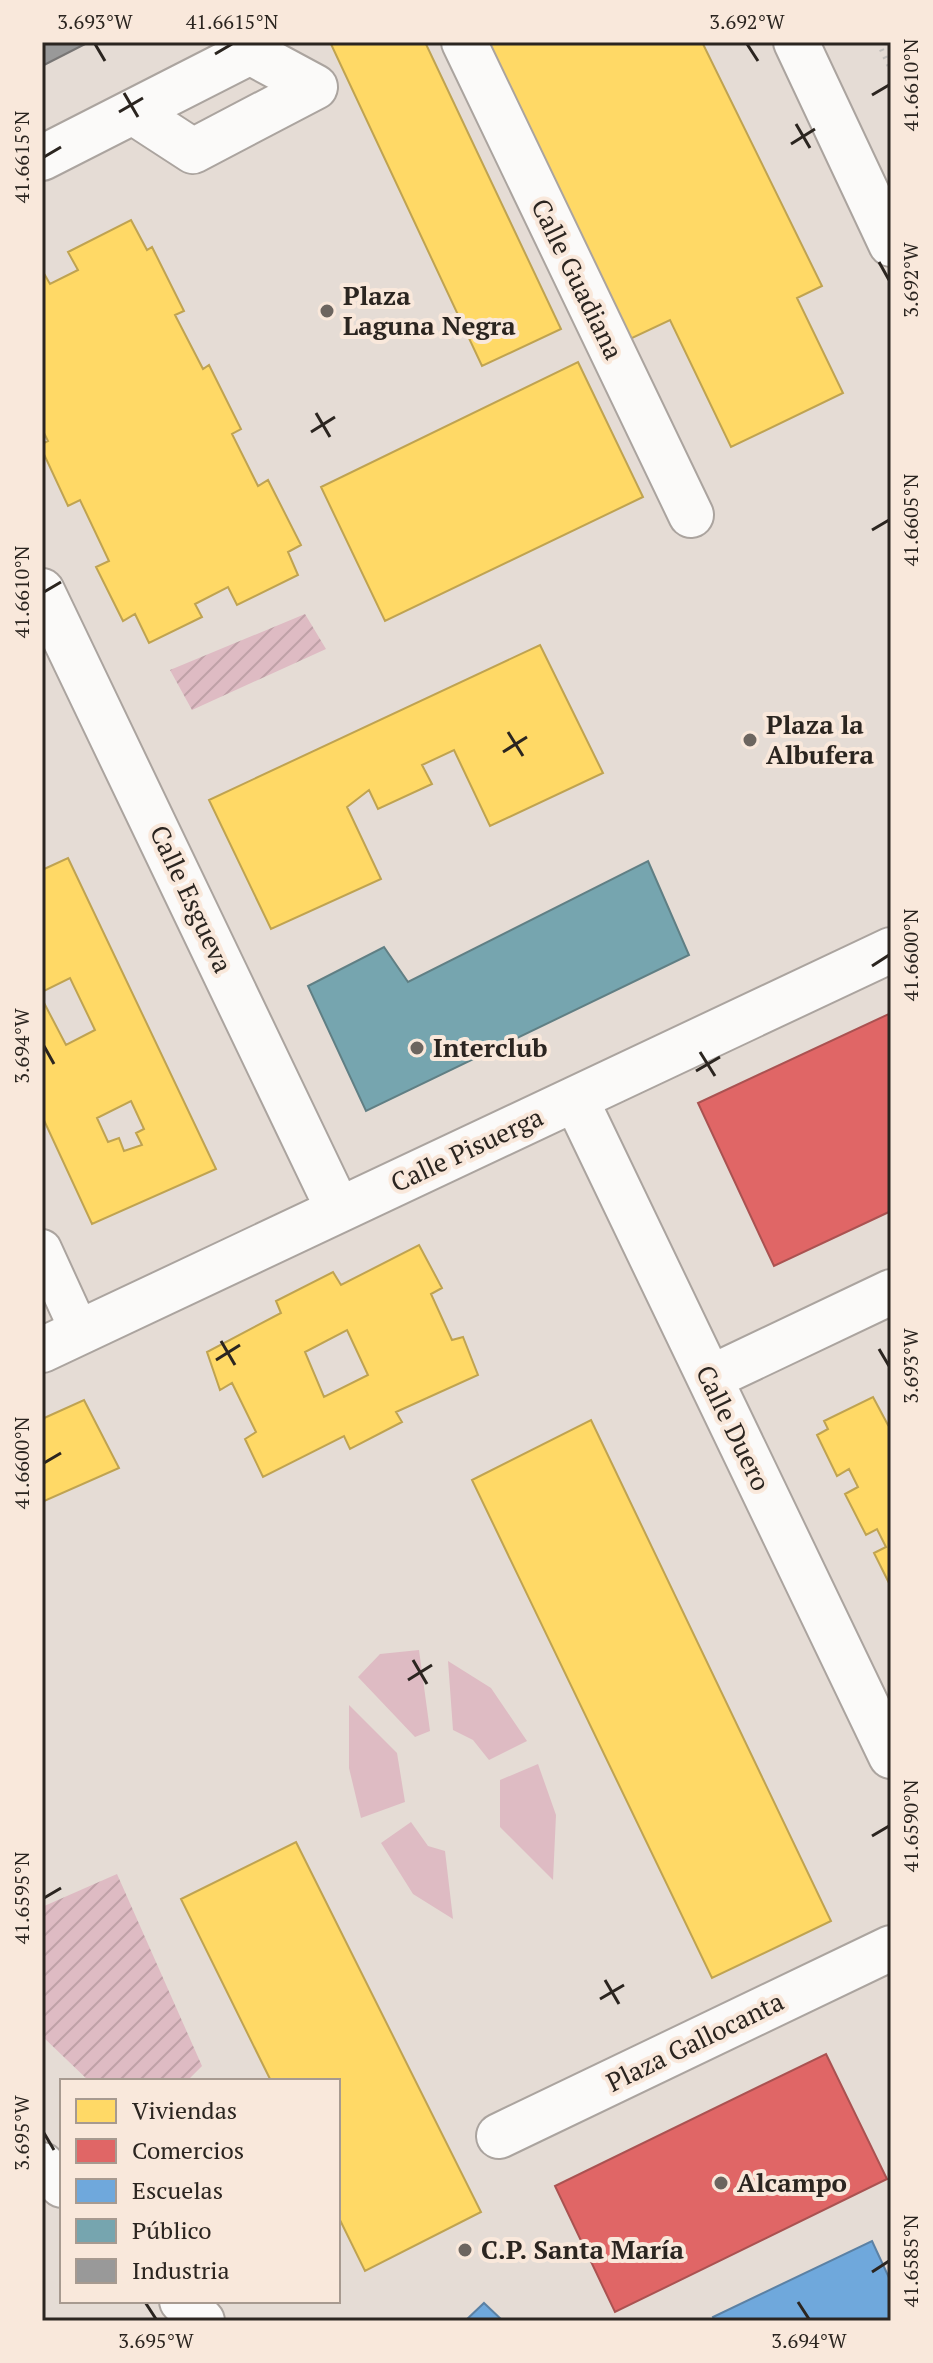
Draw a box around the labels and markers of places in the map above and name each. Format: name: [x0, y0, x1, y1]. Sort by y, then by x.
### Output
place label: Plaza Laguna Negra: [343, 278, 516, 342]
marker: Plaza Laguna Negra: [318, 302, 336, 320]
place label: Plaza la Albufera: [766, 707, 874, 771]
marker: Plaza la Albufera: [741, 731, 759, 749]
place label: Interclub: [433, 1030, 548, 1064]
marker: Interclub: [408, 1039, 426, 1057]
place label: Alcampo: [737, 2165, 847, 2199]
marker: Alcampo: [712, 2174, 730, 2192]
place label: C.P. Santa María: [481, 2232, 685, 2266]
marker: C.P. Santa María: [456, 2241, 474, 2259]

